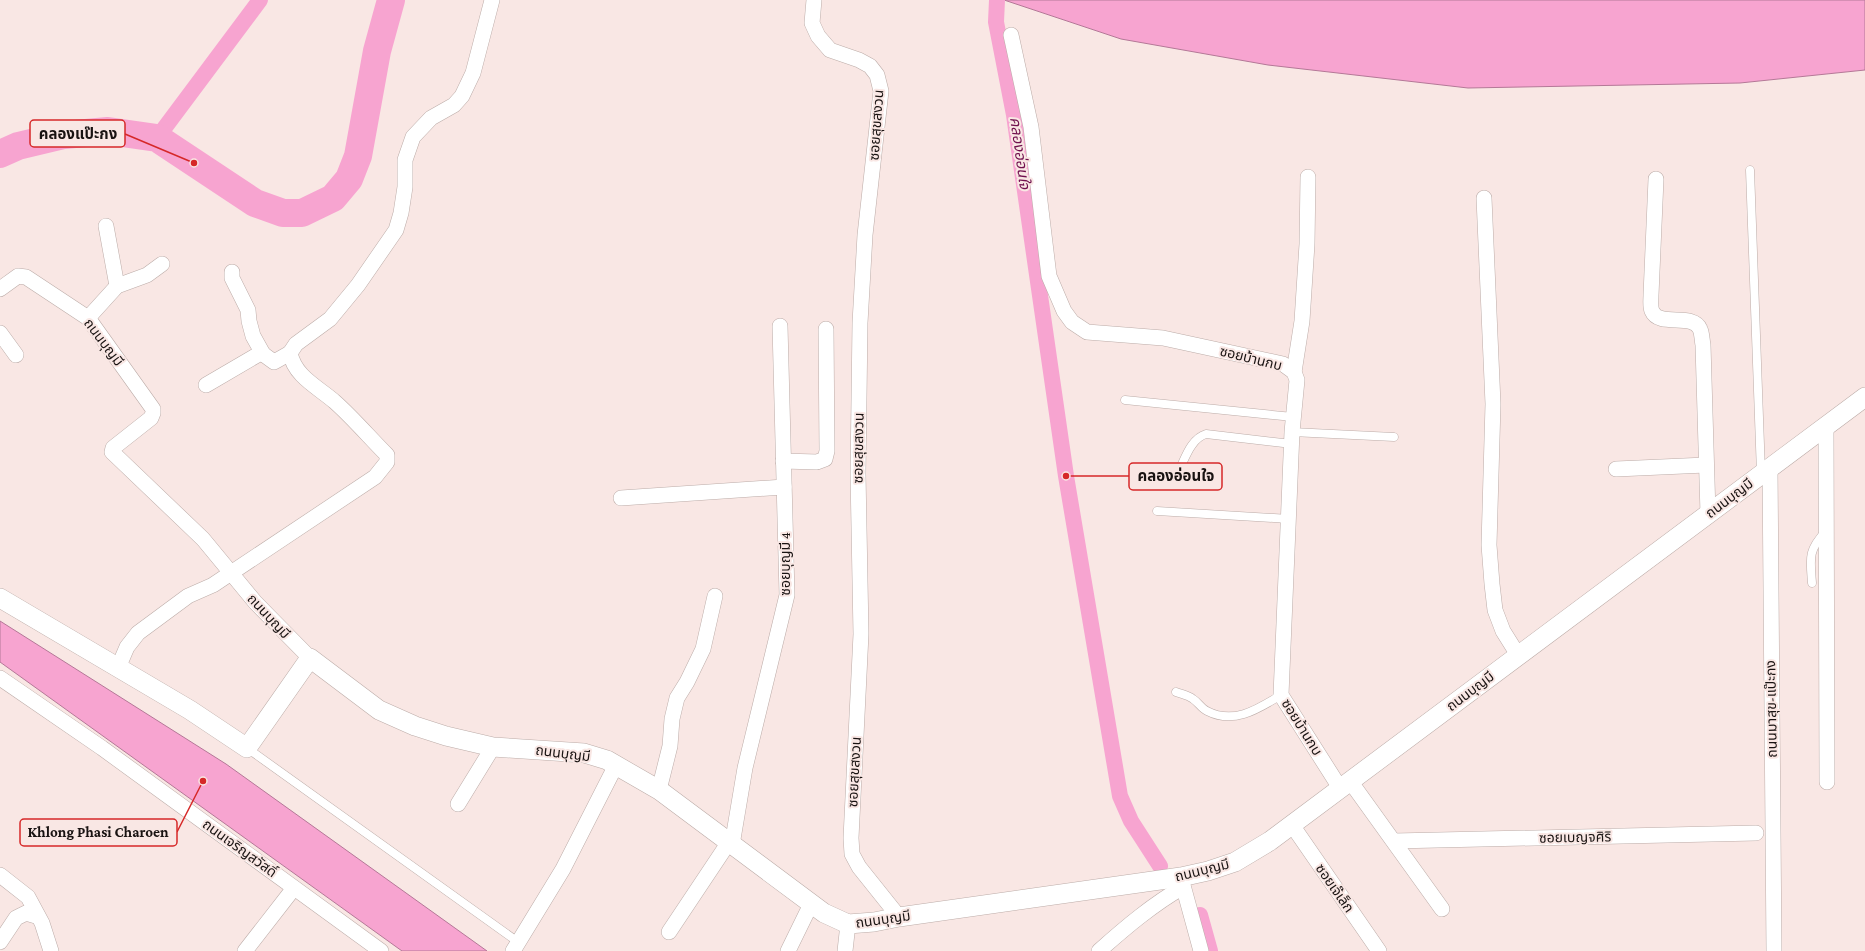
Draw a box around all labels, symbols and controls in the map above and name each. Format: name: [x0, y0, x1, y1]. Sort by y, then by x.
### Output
street label: ซอยสุขสงวน: [866, 89, 887, 161]
water label: คลองอ่อนใจ: [1007, 116, 1033, 191]
callout: คลองแป๊ะกง: [30, 120, 125, 147]
text: คลองแป๊ะกง: [39, 126, 117, 142]
street label: ถนนบุญมี: [80, 315, 127, 370]
street label: ซอยบ้านกบ: [1218, 343, 1284, 373]
street label: ซอยสุขสงวน: [849, 412, 868, 484]
callout: คลองอ่อนใจ: [1129, 463, 1222, 490]
text: คลองอ่อนใจ: [1138, 467, 1214, 484]
street label: ถนนบุญมี: [1702, 475, 1757, 522]
street label: ซอยบุญมี 4: [777, 532, 794, 596]
street label: ถนนบุญมี: [244, 590, 294, 642]
street label: ถนนมาสุข-แป๊ะกง: [1762, 660, 1781, 758]
street label: ถนนบุญมี: [1443, 668, 1498, 715]
street label: ซอยบ้านกบ: [1278, 696, 1326, 758]
street label: ซอยสุขสงวน: [844, 736, 865, 808]
street label: ถนนบุญมี: [534, 742, 591, 765]
street label: ถนนเจริญสวัสดิ์: [200, 816, 280, 880]
callout: Khlong Phasi Charoen: [20, 819, 177, 846]
text: Khlong Phasi Charoen: [27, 824, 169, 840]
street label: ซอยเบญจศิริ: [1539, 828, 1611, 846]
street label: ถนนบุญมี: [1173, 856, 1231, 885]
street label: ซอยเจ๊เล็ก: [1312, 861, 1358, 915]
street label: ถนนบุญมี: [854, 907, 912, 932]

